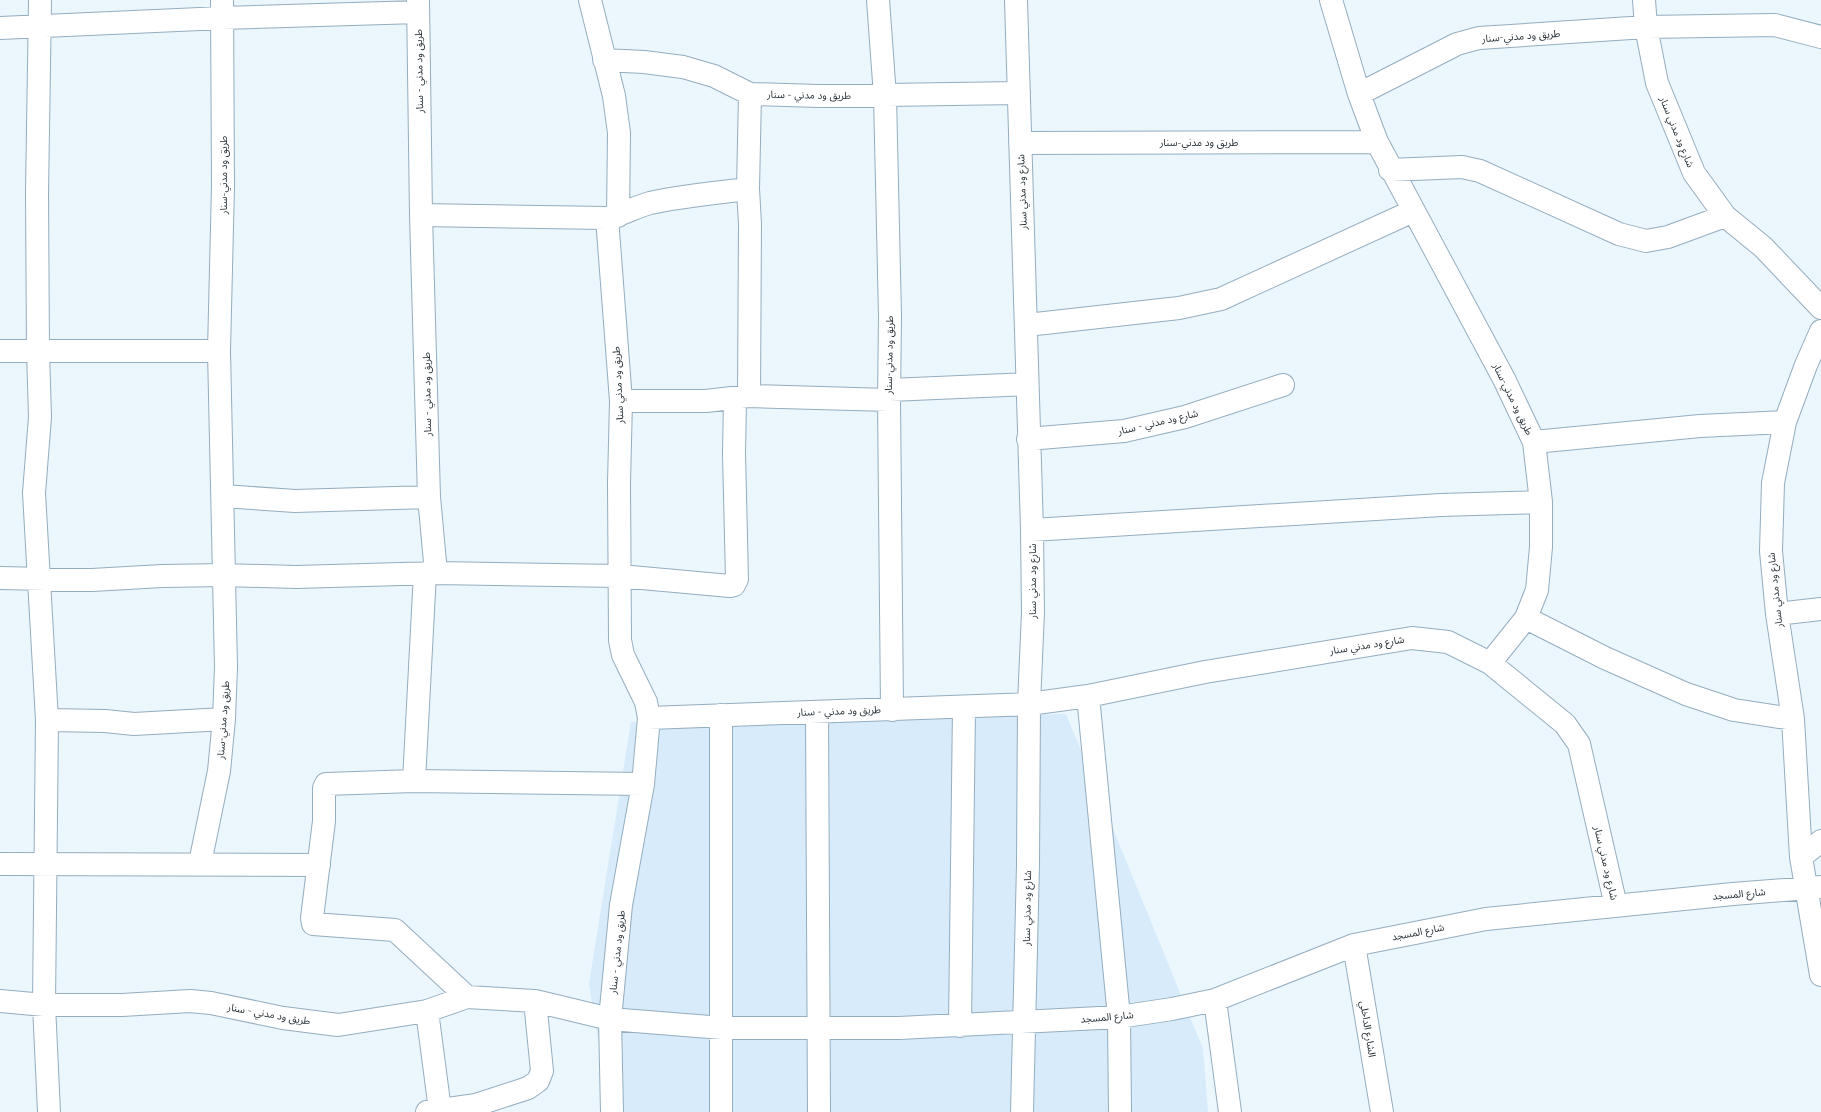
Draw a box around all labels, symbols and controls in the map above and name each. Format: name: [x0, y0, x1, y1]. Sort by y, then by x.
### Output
street label: طريق ود مدني-سنار: [1480, 27, 1561, 47]
street label: طريق ود مدني - سنار: [412, 29, 428, 114]
street label: طريق ود مدني - سنار: [766, 88, 851, 104]
street label: شارع ود مدني سنار: [1655, 94, 1697, 170]
street label: طريق ود مدني-سنار: [217, 135, 231, 215]
street label: طريق ود مدني-سنار: [1159, 136, 1239, 150]
street label: شارع ود مدني سنار: [1014, 154, 1031, 231]
street label: طريق ود مدني-سنار: [882, 315, 898, 395]
street label: طريق ود مدني سنار: [609, 346, 628, 425]
street label: طريق ود مدني - سنار: [420, 352, 436, 437]
street label: طريق ود مدني-سنار: [1488, 360, 1536, 438]
street label: شارع ود مدني - سنار: [1116, 406, 1200, 439]
street label: شارع ود مدني سنار: [1026, 543, 1040, 620]
street label: شارع ود مدني سنار: [1765, 552, 1787, 629]
street label: شارع ود مدني سنار: [1328, 633, 1406, 659]
street label: طريق ود مدني-سنار: [214, 680, 234, 761]
street label: طريق ود مدني - سنار: [796, 703, 881, 720]
street label: شارع ود مدني سنار: [1590, 824, 1621, 902]
street label: شارع ود مدني سنار: [1020, 870, 1035, 947]
street label: شارع المسجد: [1712, 885, 1766, 904]
street label: طريق ود مدني - سنار: [606, 909, 629, 996]
street label: شارع المسجد: [1391, 921, 1446, 944]
street label: طريق ود مدني - سنار: [225, 1000, 312, 1029]
street label: الشارع الداخلي: [1356, 1000, 1379, 1058]
street label: شارع المسجد: [1080, 1008, 1134, 1027]

